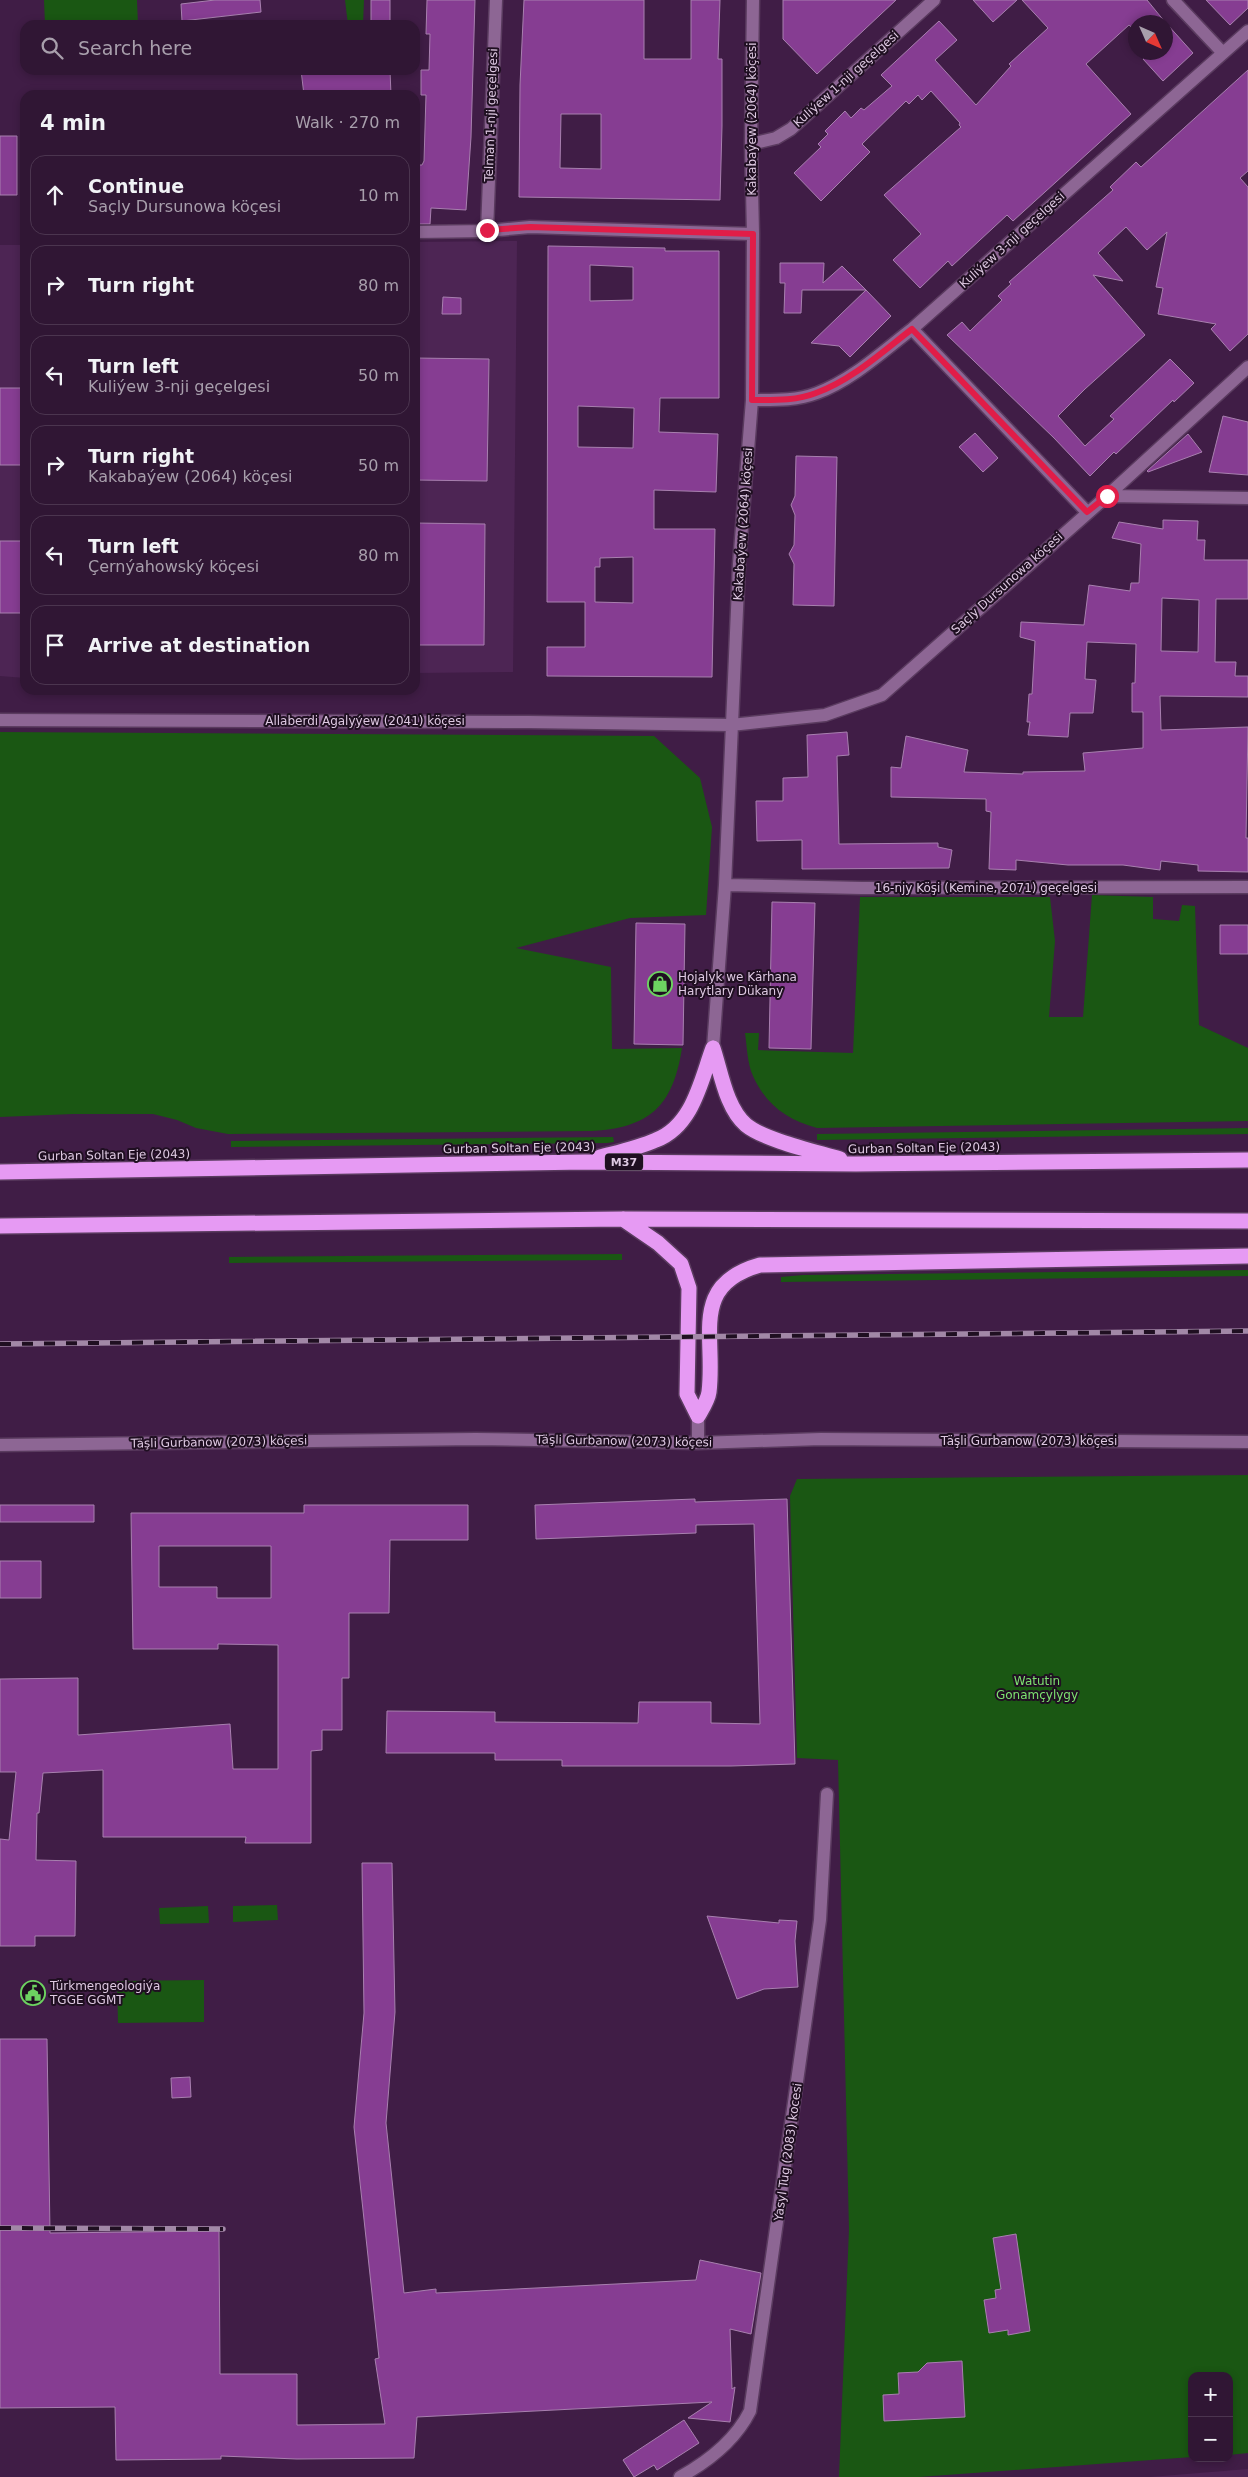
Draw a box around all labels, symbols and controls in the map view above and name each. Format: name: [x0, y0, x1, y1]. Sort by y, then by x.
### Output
north arrow: [1128, 15, 1173, 60]
search box: [20, 20, 420, 75]
street label: Kuliýew 1-nji geçelgesi: [791, 28, 901, 130]
icon: search: [38, 34, 66, 62]
text: Search here: [78, 37, 192, 59]
street label: Kakabaýew (2064) köçesi: [745, 42, 759, 196]
street label: Telman 1-nji geçelgesi: [482, 48, 500, 183]
text: 4 min: [40, 111, 106, 135]
text: Walk · 270 m: [295, 113, 400, 132]
text: Continue: [88, 175, 184, 197]
icon: ahead: [41, 181, 69, 209]
text: 10 m: [358, 186, 399, 205]
street label: Kuliýew 3-nji geçelgesi: [957, 189, 1067, 291]
text: Saçly Dursunowa köçesi: [88, 197, 281, 216]
route end: [476, 219, 499, 242]
icon: right: [41, 271, 69, 299]
text: Turn right: [88, 274, 194, 296]
text: 80 m: [358, 276, 399, 295]
text: Turn left: [88, 355, 179, 377]
icon: left: [41, 361, 69, 389]
text: 50 m: [358, 366, 399, 385]
text: Kuliýew 3-nji geçelgesi: [88, 377, 270, 396]
text: Turn right: [88, 445, 194, 467]
street label: Kakabaýew (2064) köçesi: [731, 447, 755, 601]
icon: right: [41, 451, 69, 479]
text: 50 m: [358, 456, 399, 475]
text: Kakabaýew (2064) köçesi: [88, 467, 292, 486]
route start: [1096, 485, 1119, 508]
street label: Saçly Dursunowa köçesi: [949, 529, 1065, 637]
text: Turn left: [88, 535, 179, 557]
icon: left: [41, 541, 69, 569]
text: 80 m: [358, 546, 399, 565]
text: Çernýahowský köçesi: [88, 557, 259, 576]
icon: arrive: [41, 631, 69, 659]
text: Arrive at destination: [88, 634, 310, 656]
street label: Allaberdi Agalyýew (2041) köçesi: [265, 714, 465, 728]
street label: 16-njy Köşi (Kemine, 2071) geçelgesi: [875, 881, 1097, 895]
place label: Hojalyk we Kärhana Harytlary Dükany: [678, 970, 797, 998]
shop icon: Hojalyk we Kärhana Harytlary Dükany: [647, 971, 673, 997]
street label: Gurban Soltan Eje (2043): [443, 1140, 595, 1156]
street label: Gurban Soltan Eje (2043): [848, 1140, 1000, 1156]
street label: Gurban Soltan Eje (2043): [38, 1147, 190, 1163]
road number: M37: [605, 1154, 643, 1170]
street label: Täşli Gurbanow (2073) köçesi: [535, 1432, 712, 1450]
street label: Täşli Gurbanow (2073) köçesi: [130, 1433, 307, 1451]
street label: Täşli Gurbanow (2073) köçesi: [940, 1434, 1117, 1448]
park label: Watutin Gonamçylygy: [996, 1674, 1078, 1702]
place label: Türkmengeologiýa TGGE GGMT: [49, 1979, 160, 2007]
public building icon: Türkmengeologiýa TGGE GGMT: [20, 1980, 46, 2006]
street label: Yasyl Tug (2083) kocesi: [771, 2082, 805, 2223]
map controls: [1188, 2372, 1233, 2462]
button: +: [1188, 2372, 1233, 2417]
button: −: [1188, 2417, 1233, 2462]

